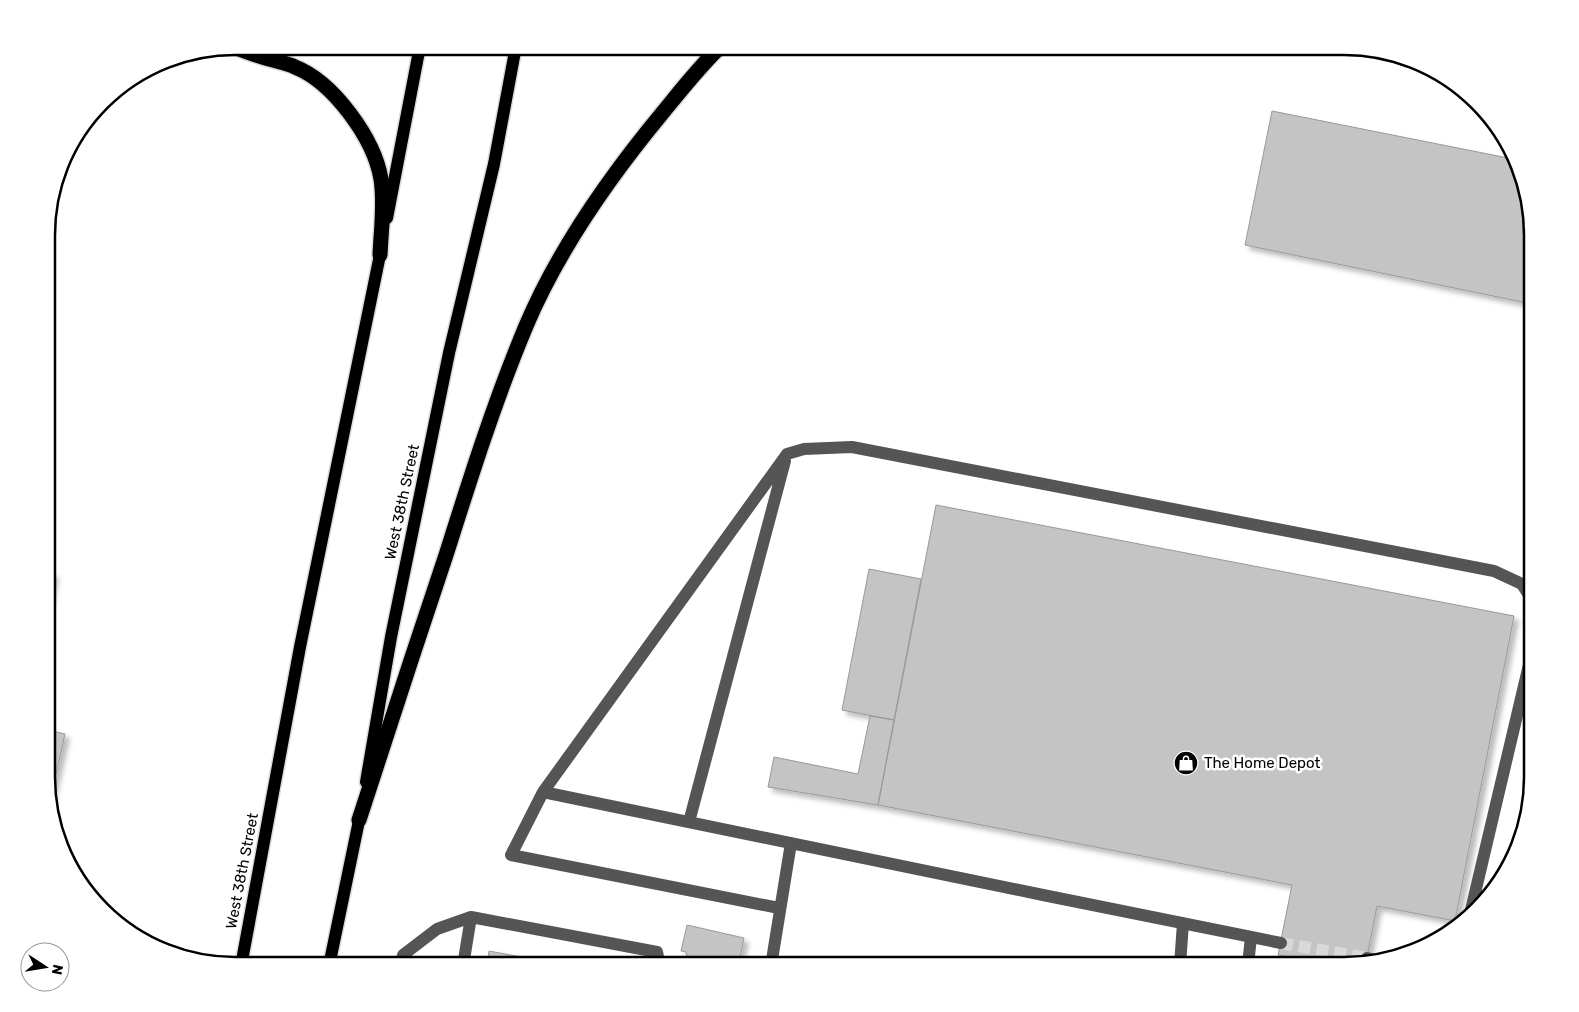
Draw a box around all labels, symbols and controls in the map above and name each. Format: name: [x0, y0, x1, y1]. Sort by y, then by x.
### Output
street label: West 38th Street: [381, 442, 423, 562]
shop icon: The Home Depot: [1173, 750, 1199, 776]
place label: The Home Depot: [1204, 754, 1321, 772]
street label: West 38th Street: [222, 811, 262, 931]
north arrow: [20, 942, 70, 992]
text: N: [48, 963, 67, 976]

